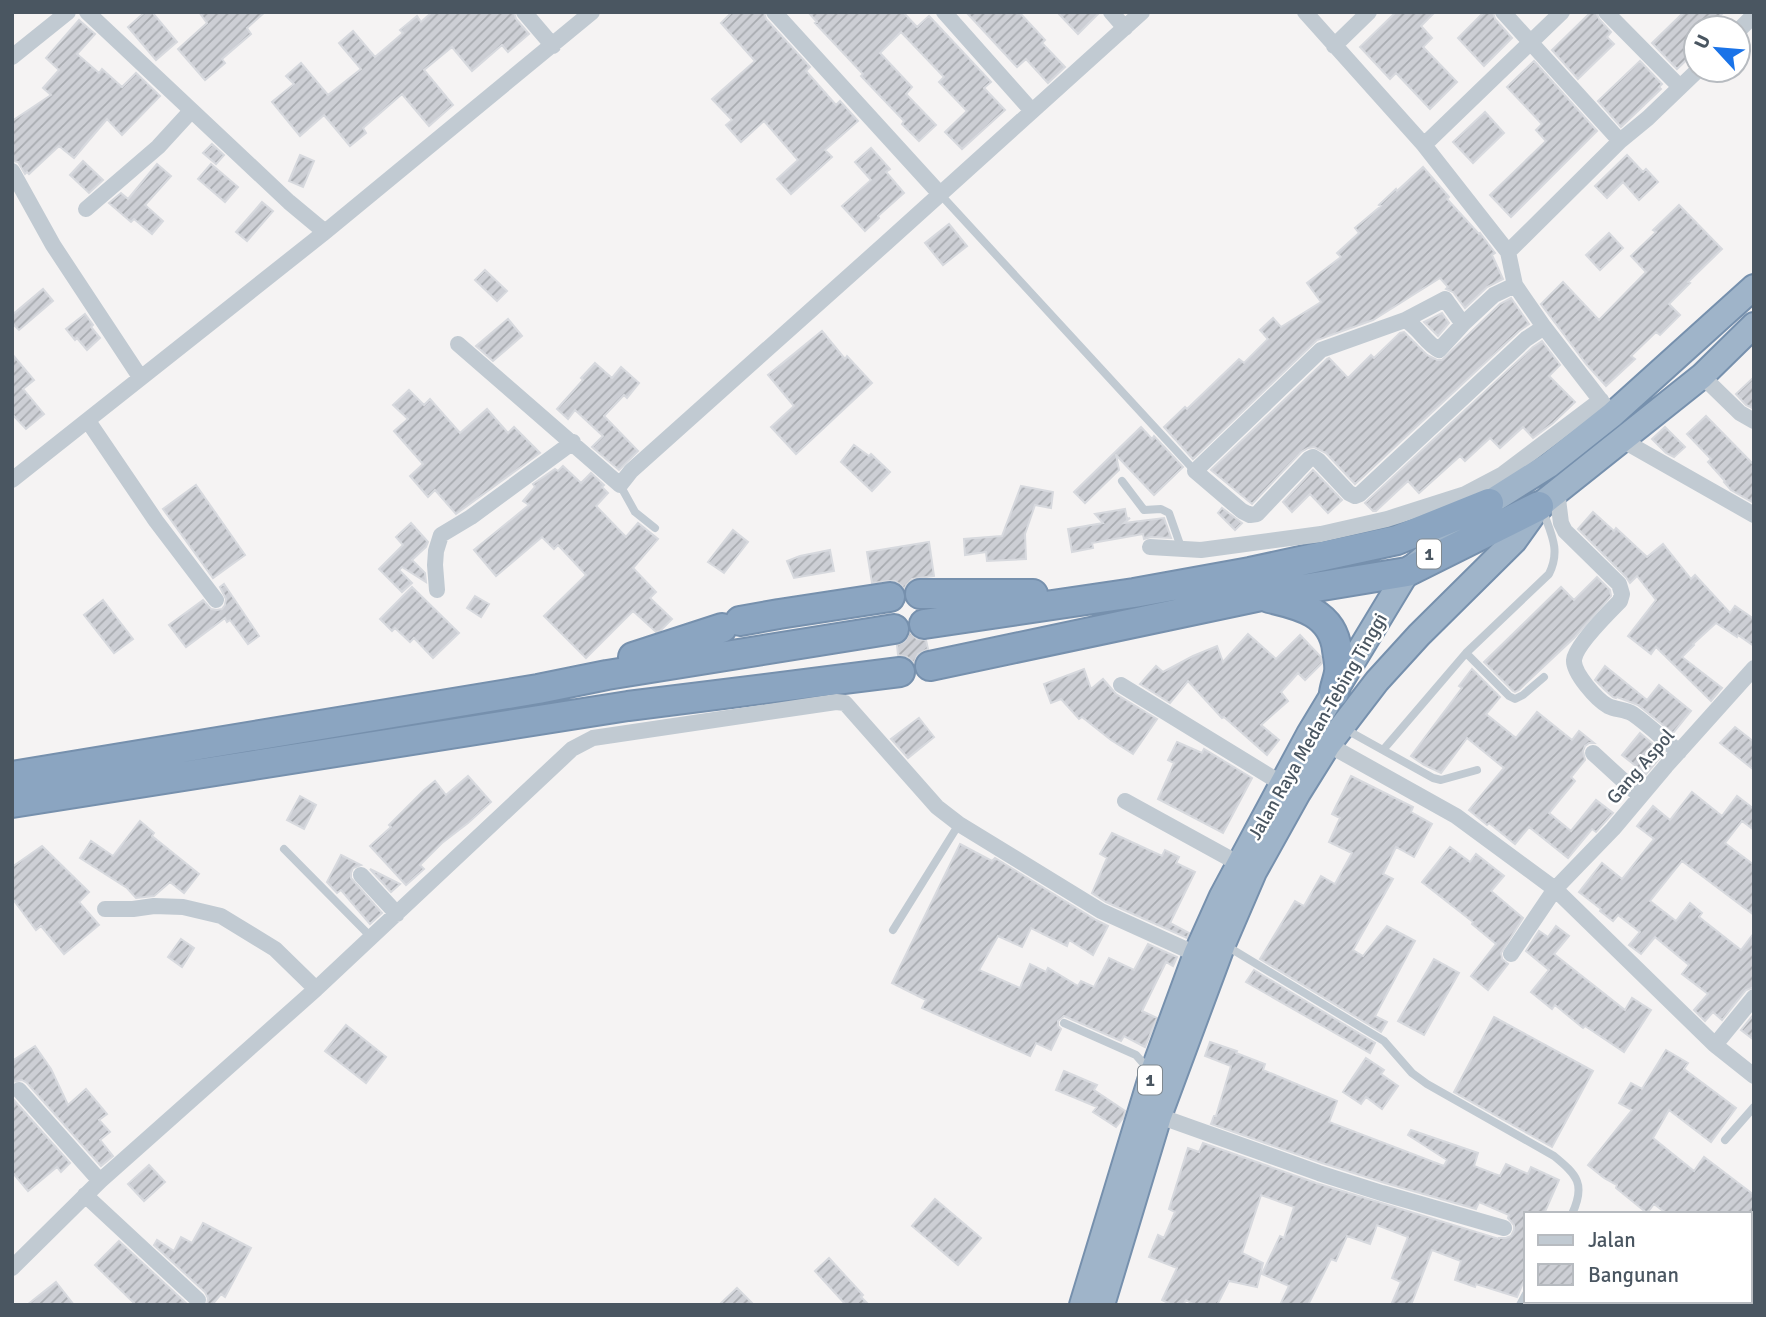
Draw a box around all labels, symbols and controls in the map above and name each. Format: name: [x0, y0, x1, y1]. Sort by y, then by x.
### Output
north arrow: [1682, 14, 1752, 84]
text: U: [1689, 31, 1716, 53]
road number: 1: [1417, 540, 1441, 568]
street label: Jalan Raya Medan-Tebing Tinggi: [1243, 609, 1393, 844]
street label: Gang Aspol: [1602, 724, 1680, 809]
road number: 1: [1138, 1065, 1162, 1094]
legend: [1524, 1212, 1752, 1303]
text: Jalan: [1588, 1227, 1636, 1253]
text: Bangunan: [1588, 1262, 1679, 1288]

